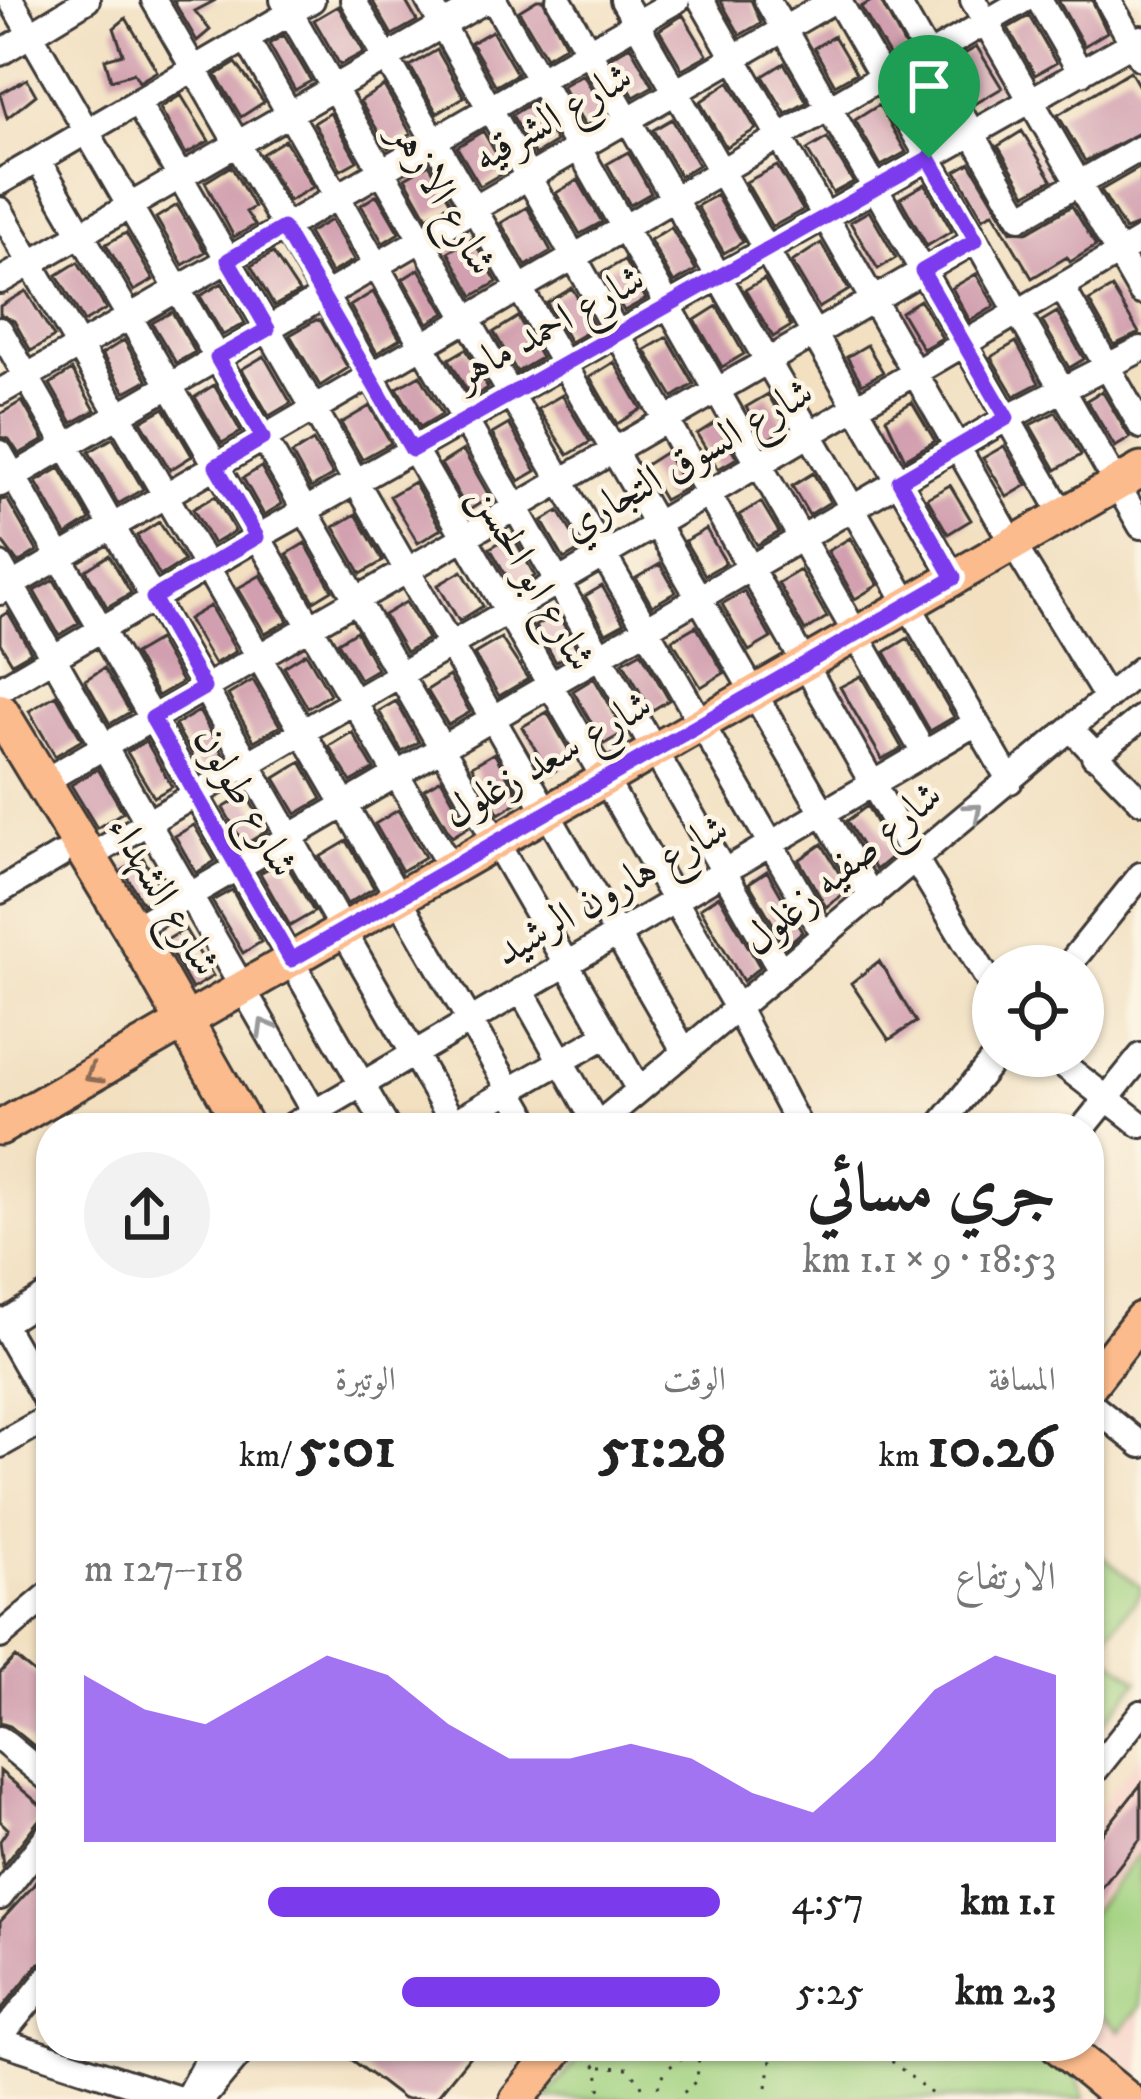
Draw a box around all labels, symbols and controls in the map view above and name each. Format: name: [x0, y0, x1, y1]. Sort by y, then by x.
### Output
pin: [878, 35, 980, 158]
street label: شارع الشرقيه: [464, 51, 646, 191]
icon: arrive: [896, 53, 962, 119]
street label: شارع الازهر: [370, 110, 508, 288]
street label: شارع احمد ماهر: [442, 253, 658, 409]
street label: شارع السوق التجاري: [553, 367, 827, 559]
street label: شارع ابو الحسن: [451, 475, 606, 684]
street label: شارع سعد زغلول: [434, 679, 665, 847]
street label: شارع طولون: [175, 717, 309, 890]
street label: شارع صفيه زغلول: [733, 770, 958, 973]
street label: شارع هارون الرشيد: [486, 803, 742, 985]
one-way arrow: [960, 803, 982, 825]
street label: شارع الشهداء: [89, 806, 231, 990]
map controls: [972, 945, 1104, 1077]
button: locate: [972, 945, 1104, 1077]
one-way arrow: [256, 1018, 279, 1039]
one-way arrow: [85, 1061, 106, 1084]
text: جري مسائي: [807, 1150, 1056, 1232]
button: share: [84, 1152, 210, 1278]
text: 18:53 · 9 × 1.1 km: [802, 1236, 1056, 1285]
text: الوتيرة: [335, 1360, 396, 1401]
text: الوقت: [663, 1360, 726, 1401]
text: المسافة: [989, 1360, 1056, 1401]
text: 5:01: [296, 1411, 396, 1486]
text: 51:28: [599, 1411, 726, 1486]
text: 10.26: [927, 1411, 1056, 1486]
text: /km: [239, 1436, 296, 1477]
text: km: [879, 1436, 927, 1477]
text: 118–127 m: [84, 1545, 243, 1594]
text: الارتفاع: [955, 1553, 1056, 1602]
text: 4:57: [791, 1878, 864, 1927]
text: 1.1 km: [961, 1878, 1056, 1927]
text: 5:25: [796, 1968, 864, 2017]
text: 2.3 km: [955, 1968, 1056, 2017]

